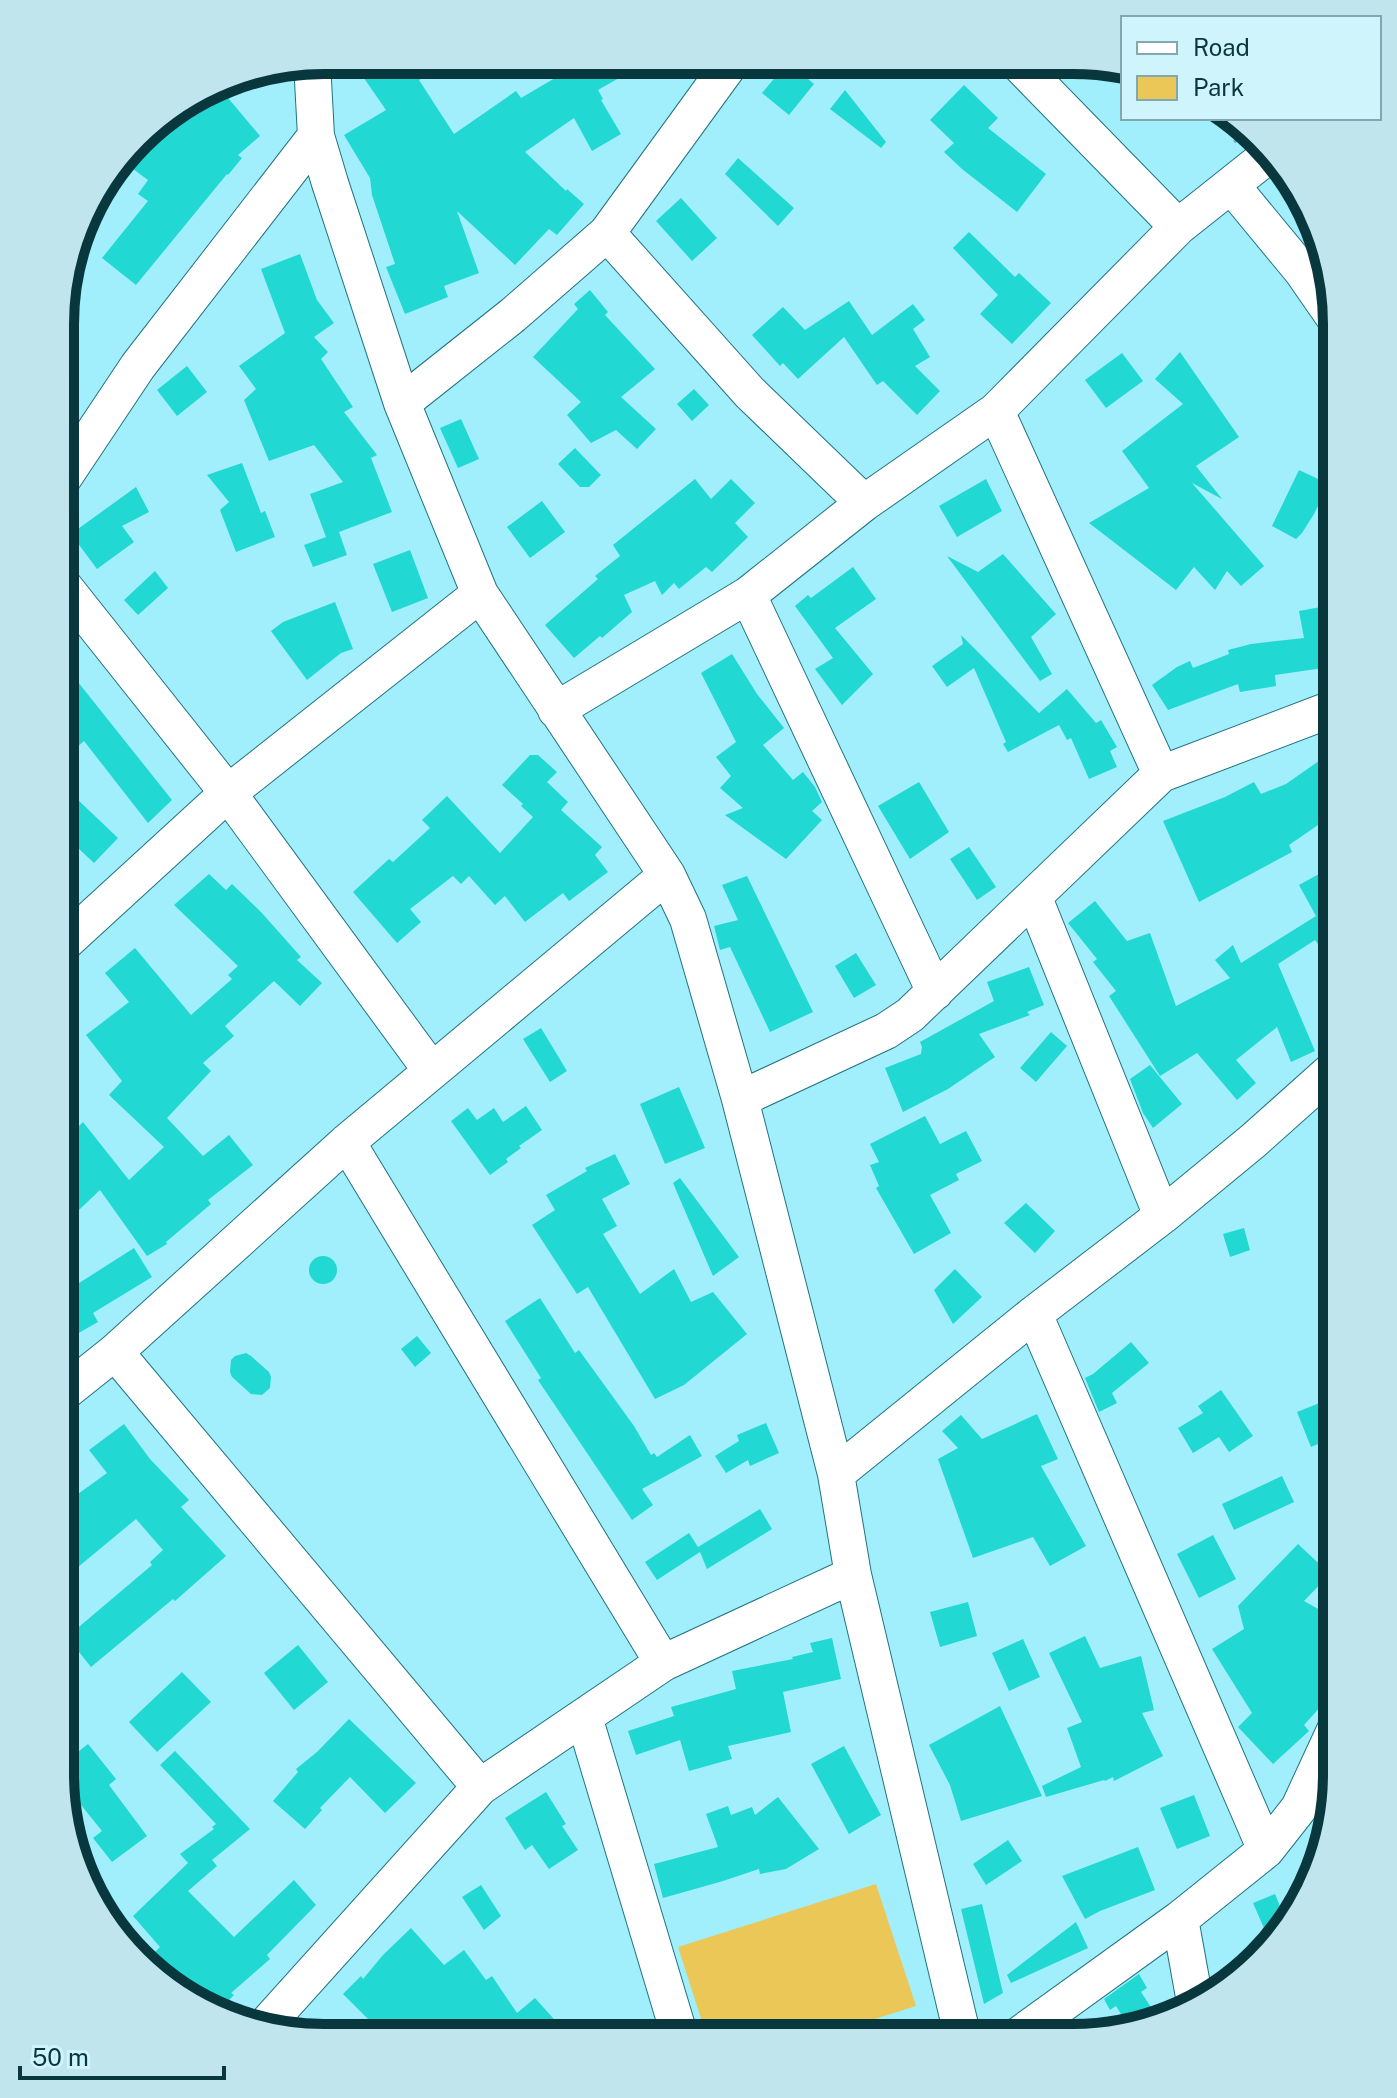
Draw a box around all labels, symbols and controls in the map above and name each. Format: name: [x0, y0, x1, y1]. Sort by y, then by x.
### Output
legend: [1121, 16, 1381, 120]
text: Road: [1193, 33, 1250, 61]
text: Park: [1193, 73, 1244, 101]
scale bar: [20, 2030, 224, 2080]
text: 50 m: [32, 2043, 89, 2071]

